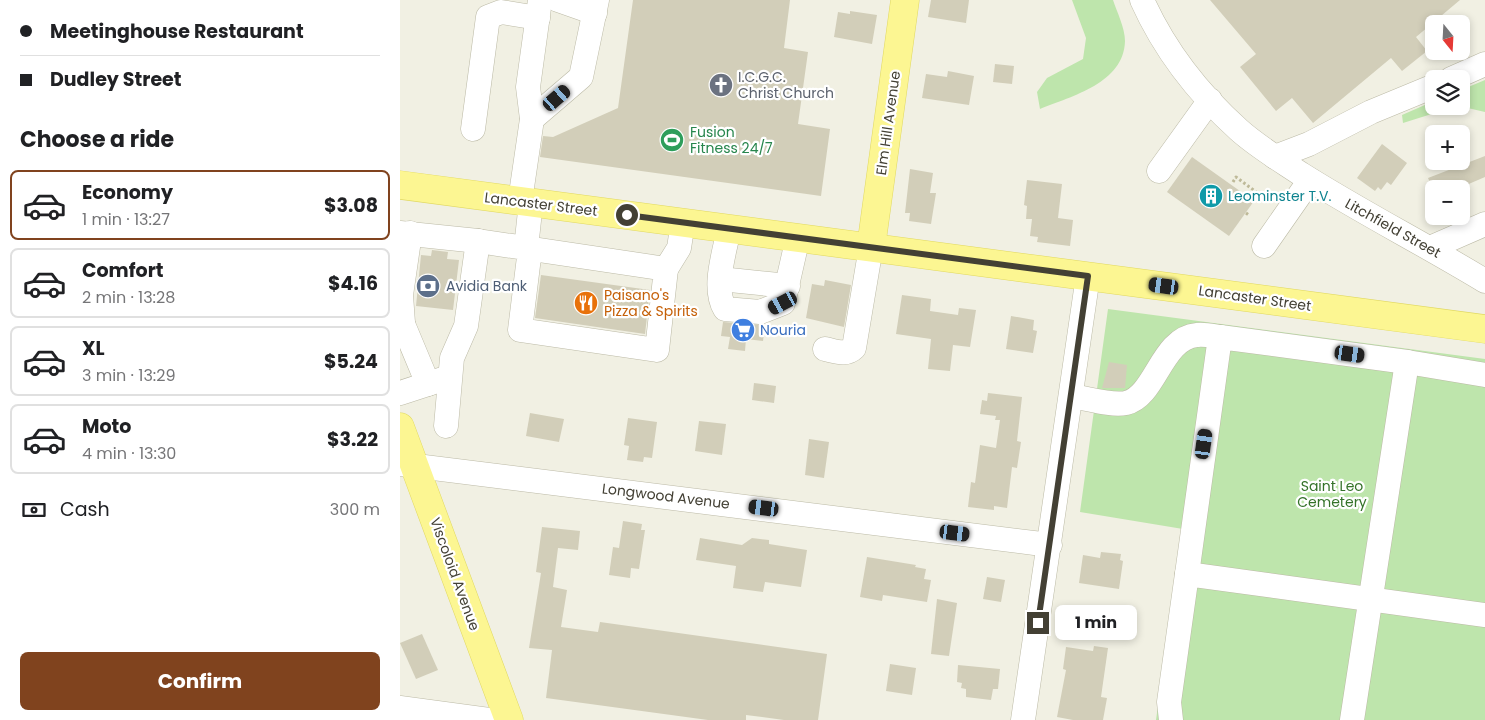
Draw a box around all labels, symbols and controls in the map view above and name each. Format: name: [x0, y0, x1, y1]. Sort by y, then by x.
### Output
north arrow: [1425, 15, 1470, 60]
map controls: [1425, 15, 1470, 225]
text: Meetinghouse Restaurant: [50, 18, 304, 45]
text: Dudley Street: [50, 66, 182, 93]
place label: I.C.G.C. Christ Church: [738, 67, 834, 103]
street label: Elm Hill Avenue: [871, 69, 905, 176]
button: layers: [1425, 70, 1470, 115]
church icon: I.C.G.C. Christ Church: [708, 72, 734, 98]
car: [540, 82, 573, 114]
place label: Fusion Fitness 24/7: [690, 122, 773, 158]
text: Choose a ride: [20, 124, 174, 155]
button: +: [1425, 125, 1470, 170]
sports icon: Fusion Fitness 24/7: [659, 127, 685, 153]
text: Economy: [82, 179, 173, 206]
button: −: [1425, 180, 1470, 225]
icon: car: [22, 183, 67, 228]
building icon: Leominster T.V.: [1198, 183, 1224, 209]
place label: Leominster T.V.: [1228, 186, 1332, 206]
street label: Lancaster Street: [483, 187, 599, 221]
text: $3.08: [324, 192, 378, 219]
street label: Litchfield Street: [1342, 193, 1444, 263]
route start: [616, 204, 638, 226]
text: 1 min · 13:27: [82, 208, 170, 231]
text: Comfort: [82, 257, 164, 284]
icon: car: [22, 261, 67, 306]
text: $4.16: [328, 270, 378, 297]
bank icon: Avidia Bank: [415, 273, 441, 299]
place label: Avidia Bank: [446, 276, 528, 296]
car: [1148, 276, 1179, 296]
street label: Lancaster Street: [1197, 280, 1313, 316]
place label: Paisano's Pizza & Spirits: [604, 285, 698, 321]
text: 2 min · 13:28: [82, 286, 175, 309]
car: [766, 289, 799, 317]
restaurant icon: Paisano's Pizza & Spirits: [573, 290, 599, 316]
supermarket icon: Nouria: [730, 317, 756, 343]
place label: Nouria: [760, 320, 806, 340]
text: XL: [82, 335, 105, 362]
icon: car: [22, 339, 67, 384]
car: [1334, 344, 1365, 364]
text: $5.24: [324, 348, 378, 375]
text: 3 min · 13:29: [82, 364, 176, 387]
text: Moto: [82, 413, 131, 440]
icon: car: [22, 417, 67, 462]
text: $3.22: [327, 426, 378, 453]
car: [1194, 428, 1213, 460]
text: 4 min · 13:30: [82, 442, 176, 465]
park label: Saint Leo Cemetery: [1297, 476, 1367, 512]
street label: Longwood Avenue: [601, 478, 731, 514]
icon: cash: [20, 496, 48, 524]
text: Cash: [60, 496, 110, 523]
text: 300 m: [330, 498, 380, 521]
car: [748, 499, 779, 517]
street label: Viscoloid Avenue: [425, 515, 485, 634]
car: [939, 524, 970, 542]
callout: 1 min: [1056, 606, 1138, 640]
text: 1 min: [1075, 611, 1117, 634]
route end: [1027, 612, 1049, 634]
button: Confirm: [20, 652, 380, 710]

